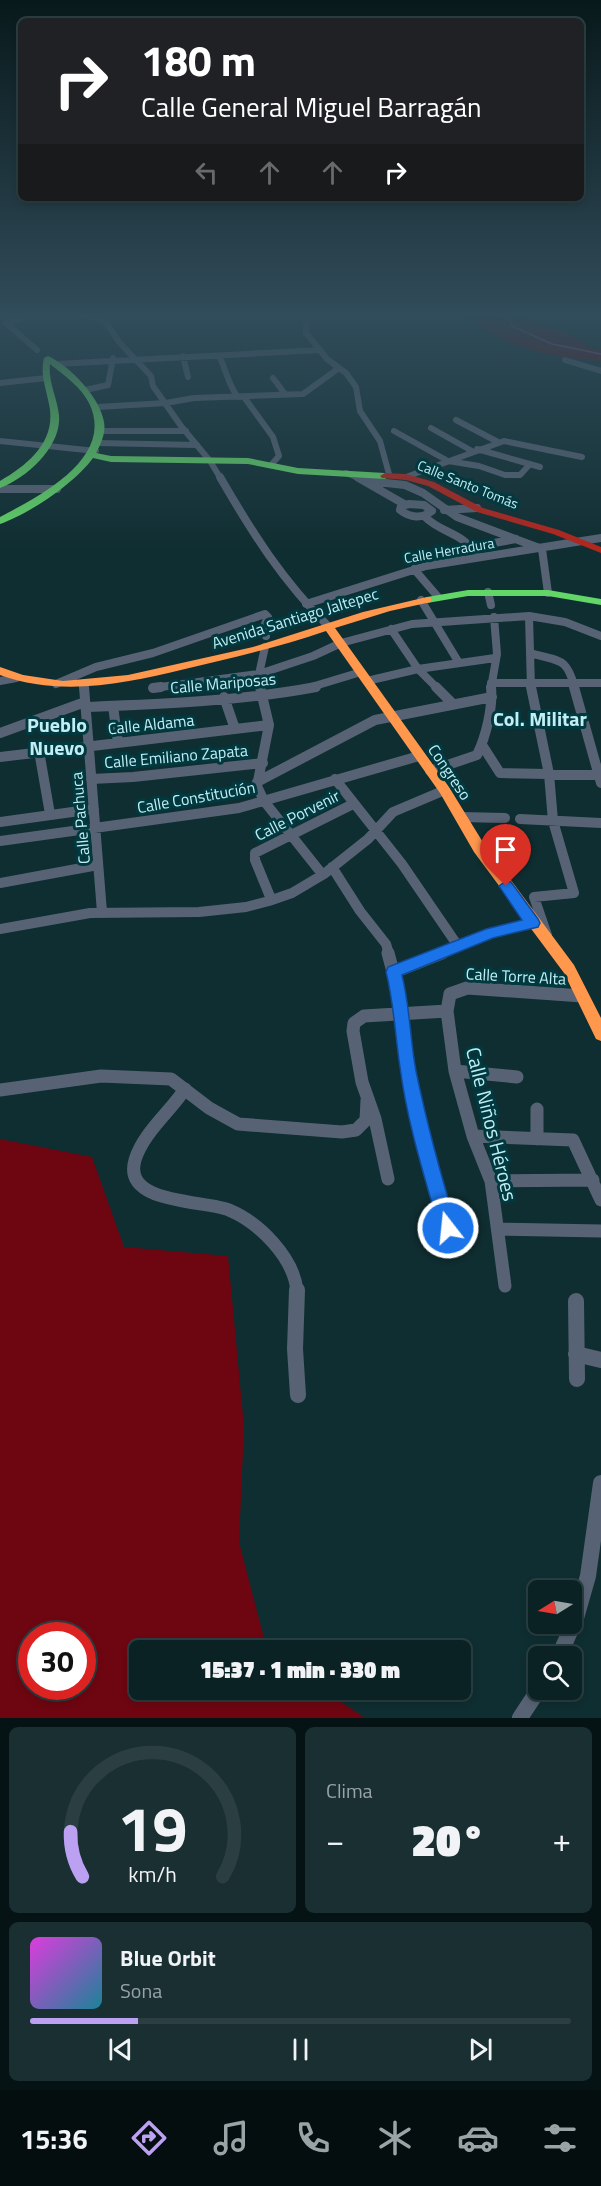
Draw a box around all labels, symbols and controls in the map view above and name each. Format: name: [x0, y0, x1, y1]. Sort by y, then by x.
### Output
text: 180 m: [141, 28, 256, 92]
icon: right: [42, 42, 120, 120]
text: Calle General Miguel Barragán: [141, 86, 482, 127]
icon: left: [190, 156, 223, 189]
icon: ahead: [253, 156, 286, 189]
icon: ahead: [316, 156, 349, 189]
icon: right: [379, 156, 412, 189]
street label: Calle Santo Tomás: [414, 454, 522, 514]
street label: Calle Herradura: [402, 532, 496, 568]
street label: Avenida Santiago Jaltepec: [209, 581, 381, 655]
street label: Calle Mariposas: [169, 666, 277, 700]
district label: Col. Militar: [493, 703, 588, 734]
street label: Calle Aldama: [107, 708, 195, 740]
district label: Pueblo Nuevo: [27, 709, 87, 763]
street label: Calle Emiliano Zapata: [103, 738, 249, 774]
street label: Congreso: [422, 739, 478, 805]
street label: Calle Pachuca: [64, 771, 96, 865]
street label: Calle Constitución: [135, 775, 257, 819]
street label: Calle Porvenir: [250, 783, 344, 847]
pin: [480, 824, 531, 886]
icon: arrive: [489, 833, 522, 866]
street label: Calle Torre Alta: [465, 961, 567, 991]
street label: Calle Niños Héroes: [458, 1044, 526, 1204]
position arrow: [416, 1196, 480, 1260]
north arrow: [528, 1580, 582, 1634]
map controls: [528, 1580, 582, 1700]
speed limit sign: 30: [18, 1622, 96, 1700]
button: search: [528, 1646, 582, 1700]
text: 15:37 · 1 min · 330 m: [200, 1653, 400, 1687]
text: Clima: [326, 1775, 373, 1806]
text: 19: [118, 1780, 187, 1875]
text: 20°: [411, 1805, 486, 1873]
text: −: [326, 1815, 344, 1865]
text: +: [553, 1815, 571, 1865]
text: km/h: [128, 1858, 177, 1890]
text: Blue Orbit: [120, 1941, 216, 1975]
text: Sona: [120, 1975, 162, 2006]
icon: previous: [104, 2033, 137, 2066]
icon: pause: [284, 2033, 317, 2066]
icon: next: [464, 2033, 497, 2066]
icon: directions: [128, 2117, 170, 2159]
icon: music: [210, 2117, 252, 2159]
icon: phone: [292, 2117, 334, 2159]
icon: climate: [374, 2117, 416, 2159]
icon: car: [457, 2117, 499, 2159]
icon: filters: [539, 2117, 581, 2159]
text: 15:36: [20, 2118, 88, 2159]

